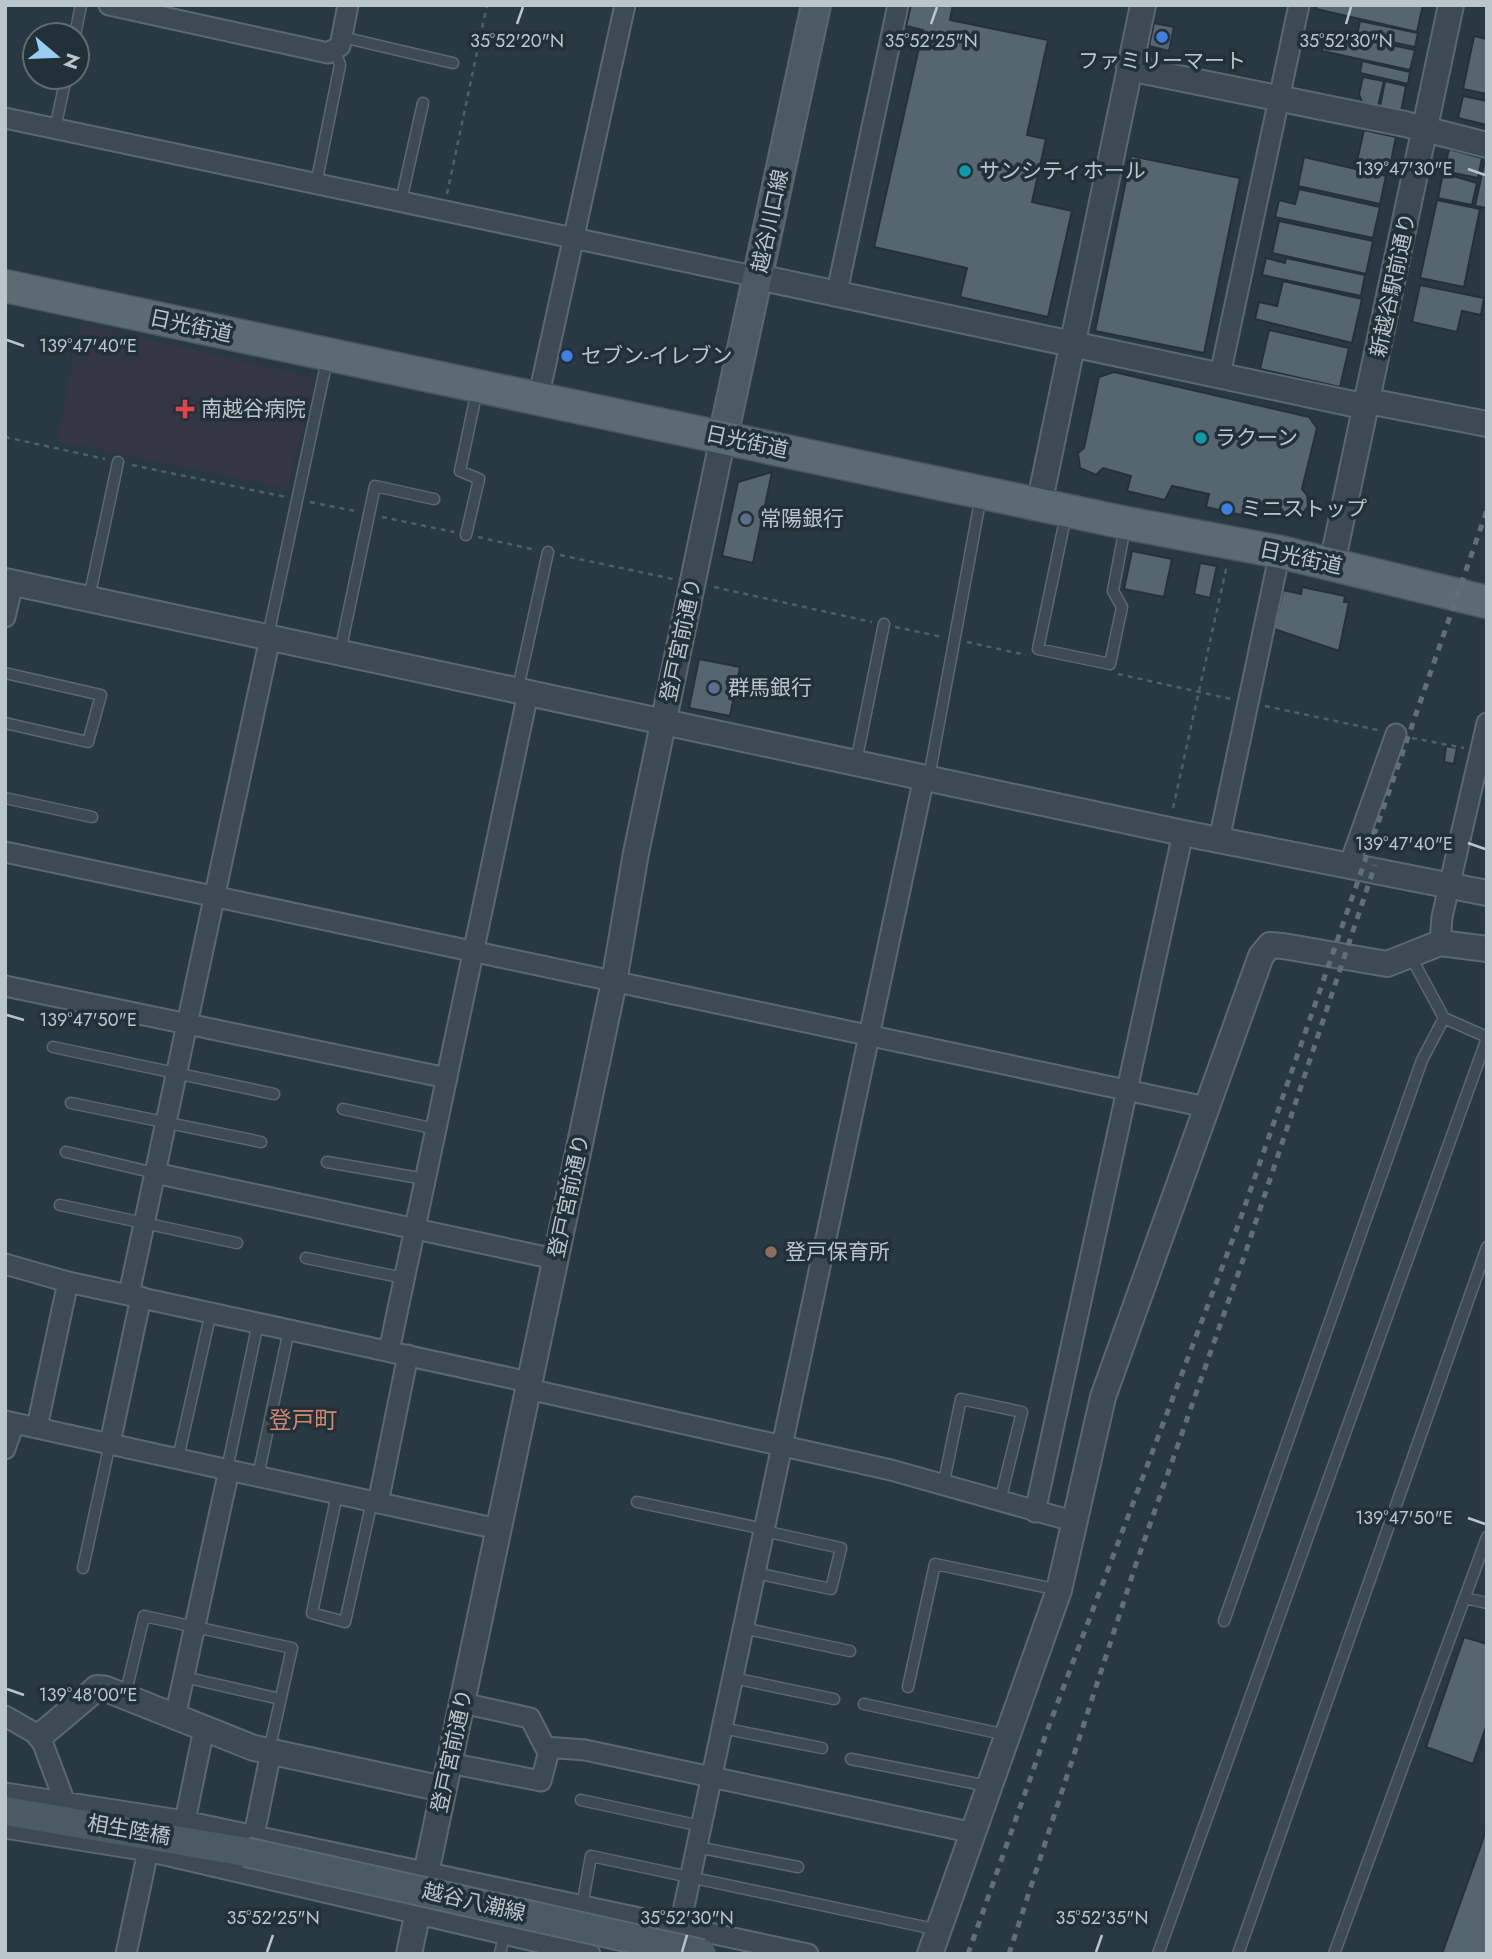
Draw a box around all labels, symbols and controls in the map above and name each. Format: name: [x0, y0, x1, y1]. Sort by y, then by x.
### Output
north arrow: [21, 21, 91, 91]
text: 35°52'20"N: [470, 28, 564, 54]
text: 35°52'25"N: [884, 28, 978, 54]
text: 35°52'30"N: [1299, 28, 1393, 54]
marker: ファミリーマート: [1154, 29, 1170, 45]
place label: ファミリーマート: [1078, 46, 1246, 76]
text: N: [56, 50, 87, 73]
place label: サンシティホール: [979, 156, 1146, 186]
text: 139°47'30"E: [1355, 156, 1453, 182]
marker: サンシティホール: [957, 163, 973, 179]
street label: 越谷川口線: [744, 167, 796, 275]
street label: 新越谷駅前通り: [1363, 210, 1423, 360]
street label: 日光街道: [147, 303, 235, 349]
text: 139°47'40"E: [39, 333, 137, 359]
place label: セブン-イレブン: [581, 341, 732, 371]
marker: セブン-イレブン: [559, 348, 575, 364]
place label: 南越谷病院: [201, 394, 306, 424]
marker: 南越谷病院: [175, 399, 195, 419]
street label: 日光街道: [703, 419, 791, 465]
place label: ラクーン: [1215, 423, 1298, 453]
marker: ラクーン: [1193, 430, 1209, 446]
place label: ミニストップ: [1241, 494, 1367, 524]
marker: ミニストップ: [1219, 501, 1235, 517]
place label: 常陽銀行: [760, 504, 844, 534]
marker: 常陽銀行: [738, 511, 754, 527]
street label: 日光街道: [1257, 535, 1345, 581]
street label: 登戸宮前通り: [653, 575, 709, 705]
place label: 群馬銀行: [728, 673, 812, 703]
marker: 群馬銀行: [706, 680, 722, 696]
text: 139°47'40"E: [1355, 831, 1453, 857]
text: 139°47'50"E: [39, 1007, 137, 1033]
street label: 登戸宮前通り: [541, 1131, 597, 1261]
place label: 登戸保育所: [785, 1237, 890, 1267]
marker: 登戸保育所: [763, 1244, 779, 1260]
district label: 登戸町: [269, 1403, 338, 1437]
text: 139°47'50"E: [1355, 1505, 1453, 1531]
text: 139°48'00"E: [39, 1682, 137, 1708]
street label: 登戸宮前通り: [424, 1686, 480, 1816]
street label: 相生陸橋: [85, 1808, 173, 1852]
street label: 越谷八潮線: [419, 1876, 529, 1928]
text: 35°52'25"N: [226, 1905, 320, 1931]
text: 35°52'30"N: [640, 1905, 734, 1931]
text: 35°52'35"N: [1056, 1905, 1148, 1931]

